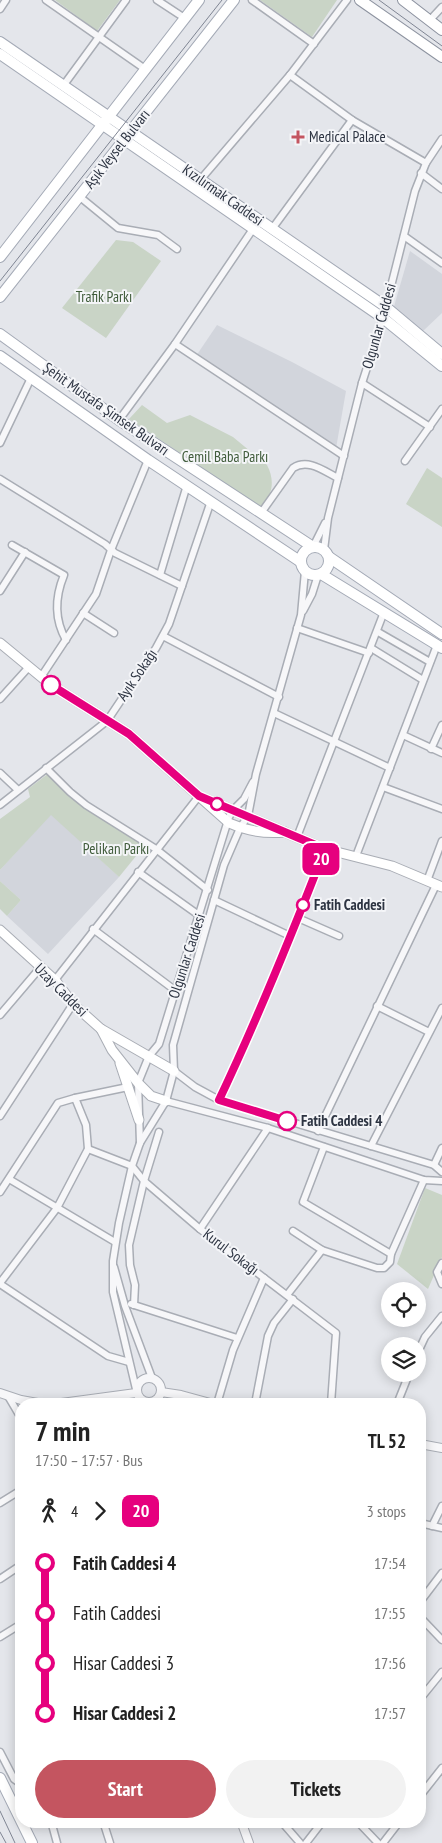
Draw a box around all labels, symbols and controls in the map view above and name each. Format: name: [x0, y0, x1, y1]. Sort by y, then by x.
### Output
street label: Aşık Veysel Bulvarı: [80, 105, 154, 192]
place label: Medical Palace: [309, 127, 386, 146]
marker: Medical Palace: [291, 130, 305, 144]
street label: Kızılırmak Caddesi: [179, 160, 268, 230]
street label: Olgunlar Caddesi: [357, 281, 400, 371]
park label: Trafik Parkı: [76, 287, 132, 306]
street label: Şehit Mustafa Şimsek Bulvarı: [40, 358, 173, 459]
park label: Cemil Baba Parkı: [182, 447, 268, 466]
street label: Ayık Sokağı: [112, 645, 161, 704]
unlabelled marker: [41, 675, 61, 695]
unlabelled marker: [210, 797, 224, 811]
park label: Pelikan Parkı: [83, 839, 149, 858]
line badge: 20: [298, 843, 344, 875]
text: 20: [312, 847, 330, 870]
place label: Fatih Caddesi: [314, 895, 385, 914]
marker: Fatih Caddesi: [296, 898, 310, 912]
street label: Olgunlar Caddesi: [164, 911, 209, 1001]
street label: Uzay Caddesi: [31, 959, 92, 1020]
marker: Fatih Caddesi 4: [277, 1111, 297, 1131]
place label: Fatih Caddesi 4: [301, 1111, 382, 1130]
street label: Kurul Sokağı: [199, 1224, 263, 1279]
map controls: [381, 1282, 426, 1382]
button: locate: [381, 1282, 426, 1327]
button: layers: [381, 1337, 426, 1382]
text: 7 min: [35, 1412, 90, 1449]
text: TL 52: [368, 1429, 406, 1453]
text: 17:50 – 17:57 · Bus: [35, 1450, 143, 1470]
icon: walk: [35, 1497, 63, 1525]
icon: forward: [86, 1497, 114, 1525]
text: 20: [132, 1499, 149, 1522]
text: 4: [71, 1501, 78, 1521]
text: 3 stops: [366, 1501, 406, 1521]
text: Fatih Caddesi 4: [73, 1551, 176, 1575]
text: 17:54: [374, 1553, 406, 1573]
text: Fatih Caddesi: [73, 1601, 161, 1625]
text: 17:55: [374, 1603, 406, 1623]
text: Hisar Caddesi 3: [73, 1651, 174, 1675]
text: 17:56: [374, 1653, 406, 1673]
text: Hisar Caddesi 2: [73, 1701, 176, 1725]
text: 17:57: [374, 1703, 406, 1723]
button: Start: [35, 1760, 216, 1818]
button: Tickets: [226, 1760, 406, 1818]

